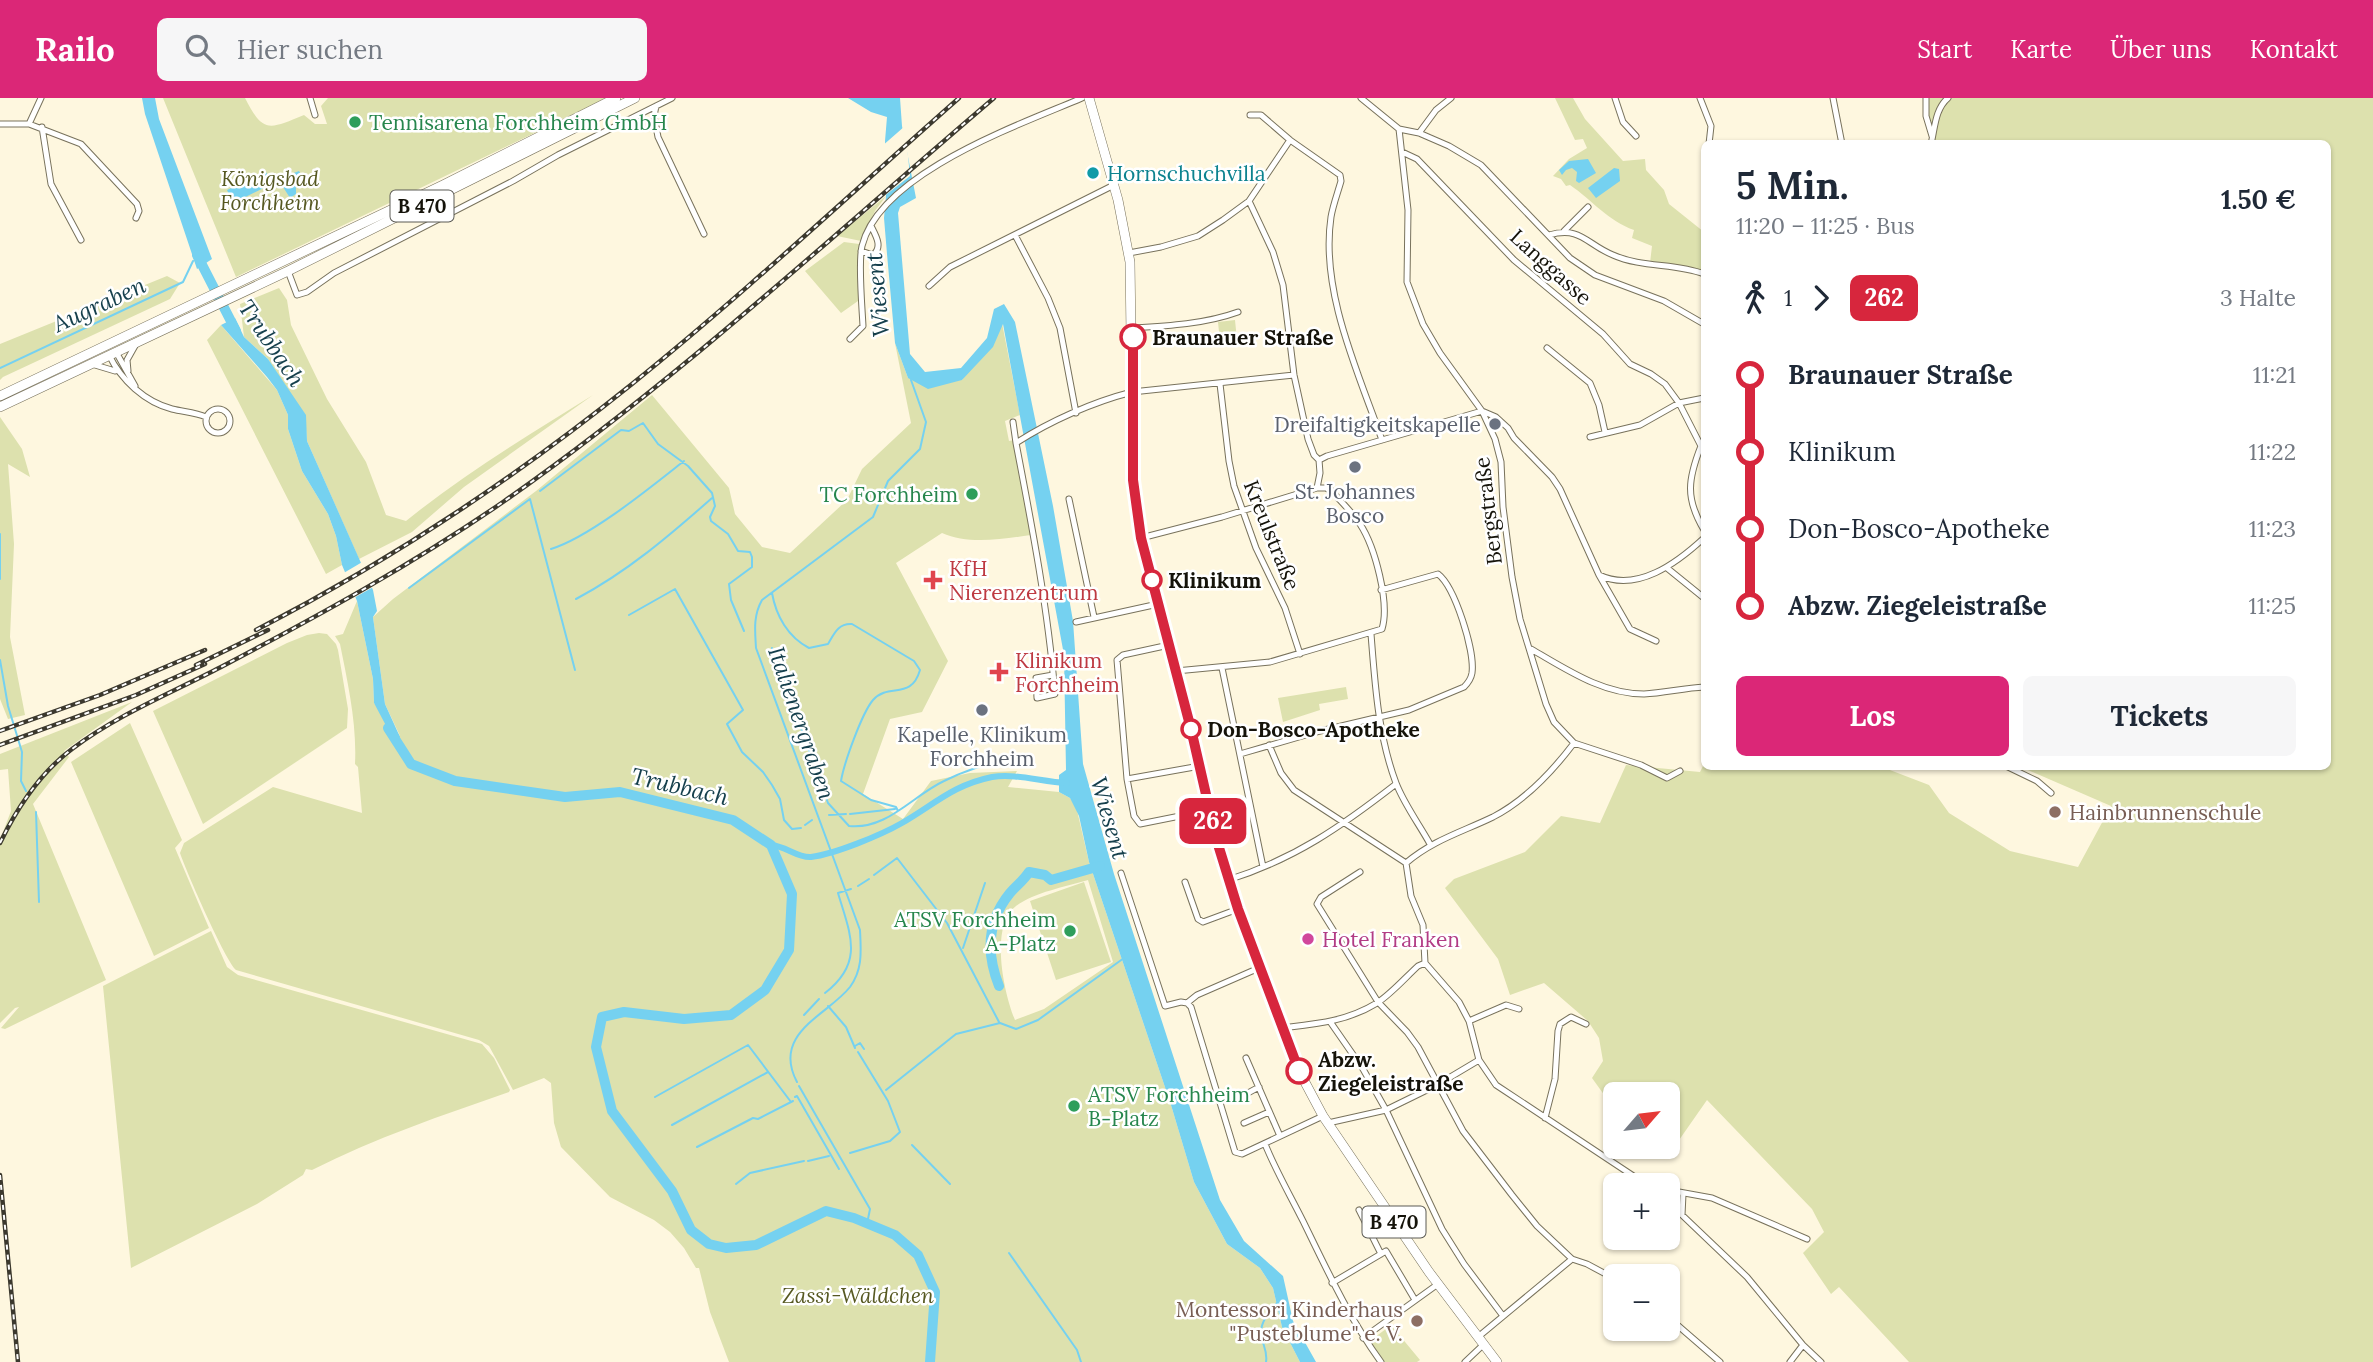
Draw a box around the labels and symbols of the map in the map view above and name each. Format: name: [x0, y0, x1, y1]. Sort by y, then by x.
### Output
place label: Tennisarena Forchheim GmbH: [369, 109, 667, 136]
marker: Tennisarena Forchheim GmbH: [347, 114, 363, 130]
place label: Hornschuchvilla: [1107, 160, 1266, 187]
park label: Königsbad Forchheim: [220, 165, 321, 216]
marker: Hornschuchvilla: [1085, 165, 1101, 181]
road number: B 470: [390, 190, 453, 222]
street label: Langgasse: [1504, 223, 1598, 311]
water label: Wiesent: [859, 251, 895, 338]
water label: Augraben: [47, 270, 150, 339]
water label: Trubbach: [232, 294, 312, 392]
marker: Braunauer Straße: [1120, 324, 1146, 350]
place label: Braunauer Straße: [1152, 324, 1333, 351]
place label: Dreifaltigkeitskapelle: [1274, 411, 1481, 438]
marker: Dreifaltigkeitskapelle: [1487, 416, 1503, 432]
street label: Bergstraße: [1468, 456, 1508, 566]
marker: St. Johannes Bosco: [1347, 459, 1363, 475]
street label: Kreulstraße: [1238, 476, 1306, 594]
place label: St. Johannes Bosco: [1295, 478, 1415, 529]
place label: TC Forchheim: [820, 481, 958, 508]
marker: TC Forchheim: [964, 486, 980, 502]
place label: KfH Nierenzentrum: [949, 555, 1099, 606]
place label: Klinikum: [1168, 567, 1261, 594]
marker: KfH Nierenzentrum: [923, 570, 943, 590]
marker: Klinikum: [1142, 570, 1162, 590]
water label: Italienergraben: [762, 642, 842, 804]
place label: Klinikum Forchheim: [1015, 647, 1120, 698]
marker: Klinikum Forchheim: [989, 662, 1009, 682]
marker: Kapelle, Klinikum Forchheim: [974, 702, 990, 718]
place label: Don-Bosco-Apotheke: [1207, 716, 1420, 743]
marker: Don-Bosco-Apotheke: [1181, 719, 1201, 739]
place label: Kapelle, Klinikum Forchheim: [897, 721, 1067, 772]
water label: Trubbach: [629, 761, 731, 811]
water label: Wiesent: [1084, 773, 1136, 863]
line badge: 262: [1173, 798, 1253, 844]
place label: Hainbrunnenschule: [2069, 799, 2261, 826]
marker: Hainbrunnenschule: [2047, 804, 2063, 820]
place label: ATSV Forchheim A-Platz: [893, 906, 1056, 957]
marker: ATSV Forchheim A-Platz: [1062, 923, 1078, 939]
place label: Hotel Franken: [1322, 926, 1460, 953]
marker: Hotel Franken: [1300, 931, 1316, 947]
place label: Abzw. Ziegeleistraße: [1318, 1046, 1464, 1097]
marker: Abzw. Ziegeleistraße: [1286, 1058, 1312, 1084]
place label: ATSV Forchheim B-Platz: [1087, 1081, 1250, 1132]
north arrow: [1603, 1082, 1680, 1158]
marker: ATSV Forchheim B-Platz: [1066, 1098, 1082, 1114]
road number: B 470: [1362, 1206, 1426, 1238]
park label: Zassi-Wäldchen: [782, 1282, 934, 1309]
place label: Montessori Kinderhaus "Pusteblume" e. V.: [1176, 1296, 1403, 1347]
marker: Montessori Kinderhaus "Pusteblume" e. V.: [1409, 1313, 1425, 1329]

